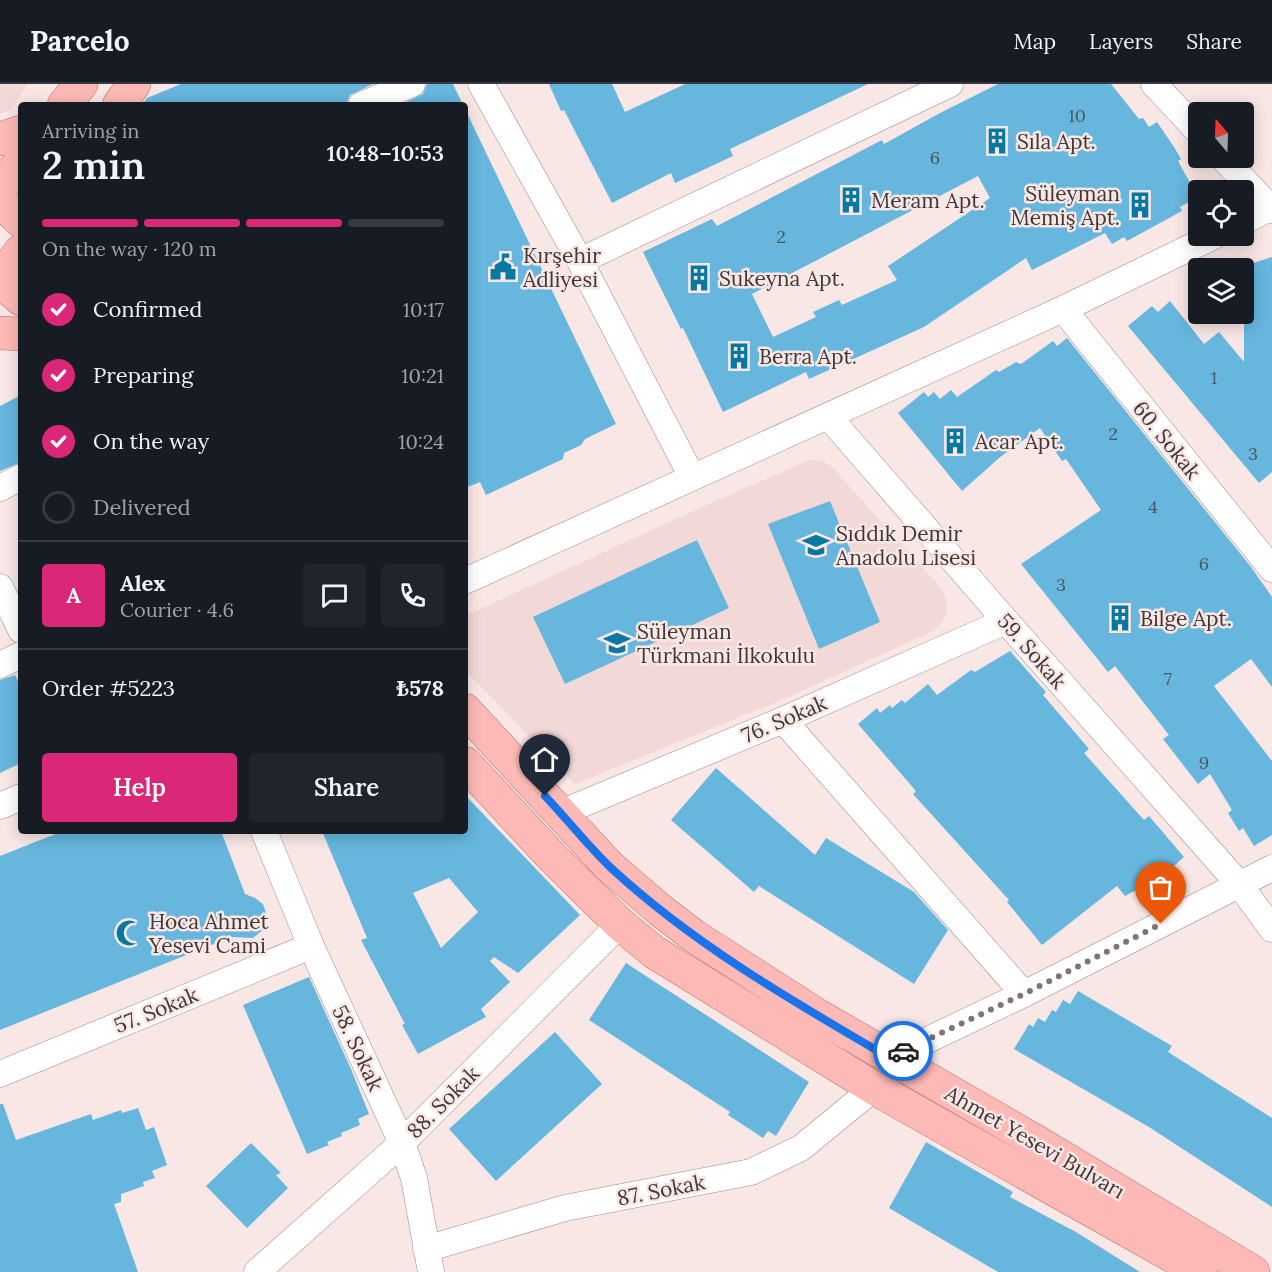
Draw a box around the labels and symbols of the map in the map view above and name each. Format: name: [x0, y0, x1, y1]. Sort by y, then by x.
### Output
north arrow: [1188, 102, 1254, 168]
house number: 10: [1068, 104, 1086, 127]
building icon: Sıla Apt.: [982, 126, 1012, 156]
place label: Sıla Apt.: [1017, 128, 1096, 155]
house number: 6: [930, 146, 940, 169]
place label: Süleyman Memiş Apt.: [1011, 180, 1120, 231]
building icon: Meram Apt.: [836, 185, 866, 215]
place label: Meram Apt.: [871, 187, 985, 214]
building icon: Süleyman Memiş Apt.: [1125, 190, 1155, 220]
house number: 2: [776, 225, 786, 248]
place label: Kırşehir Adliyesi: [522, 242, 601, 293]
public building icon: Kırşehir Adliyesi: [488, 252, 518, 282]
building icon: Sukeyna Apt.: [684, 263, 714, 293]
place label: Sukeyna Apt.: [719, 265, 845, 292]
building icon: Berra Apt.: [724, 341, 754, 371]
place label: Berra Apt.: [759, 343, 857, 370]
house number: 1: [1211, 366, 1217, 389]
street label: 60. Sokak: [1127, 395, 1207, 485]
house number: 2: [1108, 422, 1118, 445]
building icon: Acar Apt.: [940, 426, 970, 456]
place label: Acar Apt.: [974, 428, 1064, 455]
house number: 3: [1248, 442, 1258, 465]
house number: 4: [1148, 495, 1158, 518]
place label: Sıddık Demir Anadolu Lisesi: [835, 520, 976, 571]
school or university icon: Sıddık Demir Anadolu Lisesi: [801, 530, 831, 560]
house number: 6: [1199, 552, 1209, 575]
house number: 3: [1056, 573, 1066, 596]
building icon: Bilge Apt.: [1105, 603, 1135, 633]
place label: Bilge Apt.: [1140, 605, 1232, 632]
street label: 59. Sokak: [992, 608, 1073, 695]
place label: Süleyman Türkmani İlkokulu: [637, 618, 815, 669]
school or university icon: Süleyman Türkmani İlkokulu: [602, 628, 632, 658]
house number: 7: [1164, 667, 1172, 690]
street label: 76. Sokak: [737, 689, 831, 749]
pin: [519, 734, 570, 796]
house number: 9: [1199, 751, 1209, 774]
pin: [1135, 862, 1186, 924]
place label: Hoca Ahmet Yesevi Cami: [148, 908, 269, 959]
mosque icon: Hoca Ahmet Yesevi Cami: [114, 918, 144, 948]
street label: 57. Sokak: [110, 981, 203, 1039]
street label: 58. Sokak: [326, 1001, 390, 1096]
courier: [873, 1021, 933, 1081]
street label: 88. Sokak: [401, 1059, 486, 1144]
street label: Ahmet Yesevi Bulvarı: [939, 1079, 1130, 1205]
street label: 87. Sokak: [615, 1168, 708, 1212]

